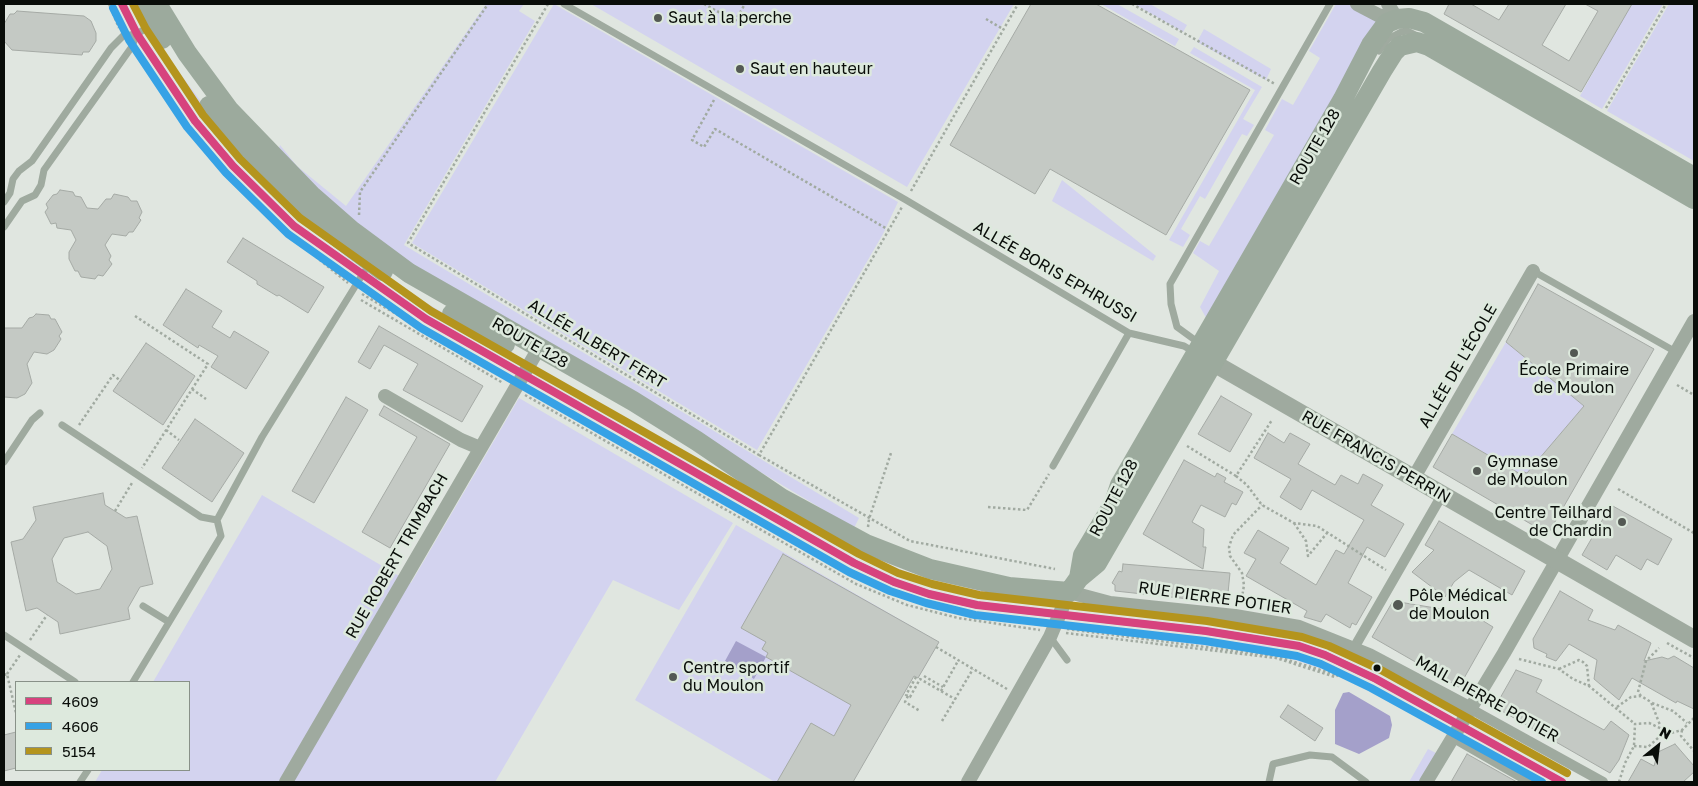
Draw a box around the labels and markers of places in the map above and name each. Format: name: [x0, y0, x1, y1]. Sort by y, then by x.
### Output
place label: Saut à la perche: [668, 8, 792, 28]
marker: Saut à la perche: [652, 12, 664, 24]
place label: Saut en hauteur: [750, 59, 873, 79]
marker: Saut en hauteur: [734, 63, 746, 75]
marker: École Primaire de Moulon: [1568, 347, 1580, 359]
place label: École Primaire de Moulon: [1519, 360, 1629, 398]
place label: Gymnase de Moulon: [1487, 452, 1568, 490]
marker: Gymnase de Moulon: [1471, 465, 1483, 477]
place label: Centre Teilhard de Chardin: [1494, 503, 1612, 541]
marker: Centre Teilhard de Chardin: [1616, 516, 1628, 528]
place label: Pôle Médical de Moulon: [1409, 586, 1507, 624]
marker: Pôle Médical de Moulon: [1391, 598, 1405, 612]
place label: Centre sportif du Moulon: [683, 658, 790, 696]
unlabelled marker: [1372, 663, 1382, 673]
marker: Centre sportif du Moulon: [667, 671, 679, 683]

